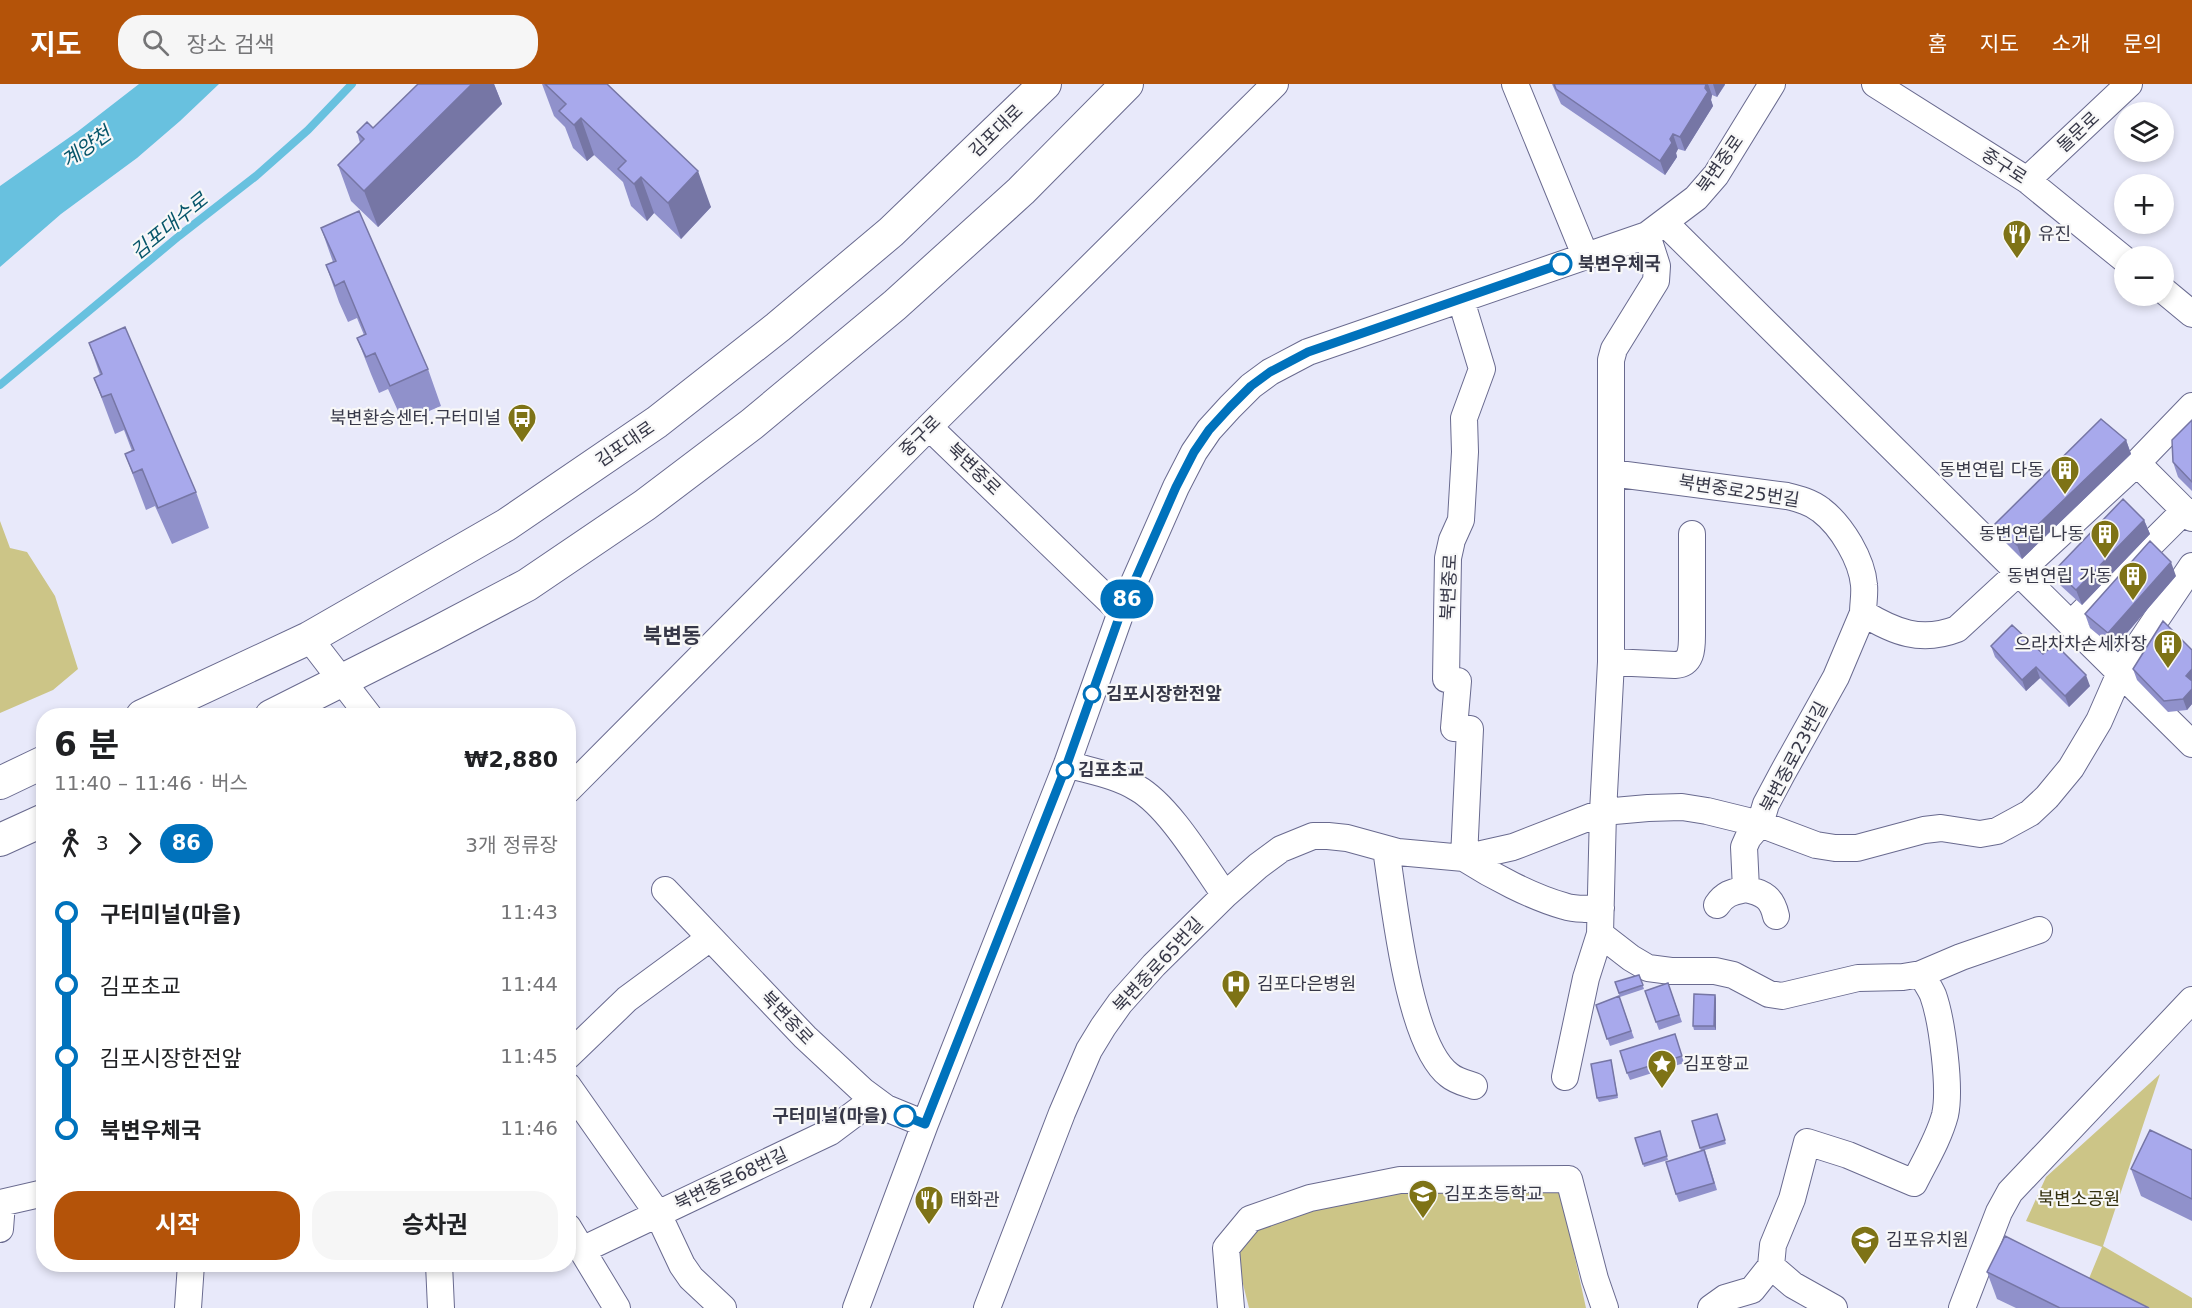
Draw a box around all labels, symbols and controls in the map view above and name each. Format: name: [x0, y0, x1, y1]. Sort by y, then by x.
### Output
search box: [118, 15, 538, 69]
icon: search: [139, 26, 172, 59]
text: 지도: [30, 28, 82, 61]
text: 장소 검색: [187, 32, 275, 57]
text: 홈: [1928, 32, 1947, 56]
text: 지도: [1980, 32, 2019, 56]
text: 소개: [2052, 32, 2090, 56]
text: 문의: [2123, 32, 2162, 56]
street label: 김포대로: [965, 100, 1027, 161]
map controls: [2114, 102, 2174, 306]
button: layers: [2114, 102, 2174, 162]
street label: 돌문로: [2052, 107, 2103, 156]
water label: 계양천: [57, 120, 118, 173]
street label: 북변중로: [1692, 131, 1747, 197]
street label: 중구로: [1978, 143, 2031, 188]
button: +: [2114, 174, 2174, 234]
water label: 김포대수로: [126, 187, 214, 264]
restaurant icon: 유진: [2001, 218, 2033, 260]
place label: 유진: [2038, 223, 2071, 244]
button: −: [2114, 246, 2174, 306]
marker: 북변우체국: [1550, 253, 1572, 275]
place label: 북변우체국: [1578, 253, 1661, 274]
bus stop icon: 북변환승센터.구터미널: [506, 402, 538, 444]
place label: 북변환승센터.구터미널: [330, 407, 501, 428]
street label: 중구로: [895, 411, 945, 461]
street label: 김포대로: [591, 416, 658, 471]
street label: 북변중로: [943, 438, 1005, 499]
building icon: 동변연립 다동: [2049, 454, 2081, 496]
place label: 동변연립 다동: [1939, 459, 2044, 480]
street label: 북변중로25번길: [1677, 471, 1801, 510]
building icon: 동변연립 나동: [2089, 518, 2121, 560]
place label: 동변연립 나동: [1979, 523, 2084, 544]
street label: 북변중로: [1436, 553, 1461, 621]
building icon: 동변연립 가동: [2117, 560, 2149, 602]
place label: 동변연립 가동: [2007, 565, 2112, 586]
line badge: 86: [1100, 580, 1154, 618]
text: 86: [1112, 587, 1142, 611]
district label: 북변동: [643, 624, 701, 648]
building icon: 으라차차손세차장: [2152, 628, 2184, 670]
place label: 으라차차손세차장: [2015, 633, 2147, 654]
place label: 김포시장한전앞: [1106, 683, 1222, 704]
marker: 김포시장한전앞: [1083, 685, 1101, 703]
street label: 북변중로23번길: [1756, 698, 1832, 816]
text: 6 분: [54, 725, 119, 764]
text: ₩2,880: [464, 747, 558, 772]
place label: 김포초교: [1078, 759, 1144, 780]
marker: 김포초교: [1056, 761, 1074, 779]
text: 11:40 – 11:46 · 버스: [54, 771, 248, 795]
icon: walk: [54, 827, 87, 860]
icon: forward: [118, 827, 151, 860]
text: 3: [96, 831, 109, 855]
text: 86: [172, 831, 201, 855]
text: 3개 정류장: [465, 833, 558, 857]
text: 11:43: [500, 900, 558, 924]
text: 구터미널(마을): [100, 902, 242, 927]
street label: 북변중로65번길: [1108, 913, 1207, 1017]
hospital icon: 김포다은병원: [1220, 968, 1252, 1010]
text: 11:44: [500, 972, 558, 996]
place label: 김포다은병원: [1257, 973, 1356, 994]
text: 김포초교: [100, 974, 181, 999]
street label: 북변중로: [757, 987, 818, 1049]
text: 11:45: [500, 1044, 558, 1068]
text: 김포시장한전앞: [100, 1046, 242, 1071]
place icon: 김포향교: [1646, 1048, 1678, 1090]
place label: 김포향교: [1683, 1053, 1749, 1074]
place label: 구터미널(마을): [772, 1105, 888, 1126]
marker: 구터미널(마을): [894, 1105, 916, 1127]
text: 11:46: [500, 1116, 558, 1140]
text: 북변우체국: [100, 1118, 201, 1143]
street label: 북변중로68번길: [671, 1143, 791, 1214]
school or university icon: 김포초등학교: [1407, 1178, 1439, 1220]
place label: 김포초등학교: [1444, 1183, 1543, 1204]
restaurant icon: 태화관: [913, 1184, 945, 1226]
park label: 북변소공원: [2038, 1188, 2120, 1209]
place label: 태화관: [950, 1189, 1000, 1210]
button: 시작: [54, 1191, 300, 1260]
button: 승차권: [312, 1191, 558, 1260]
school or university icon: 김포유치원: [1849, 1224, 1881, 1266]
place label: 김포유치원: [1886, 1229, 1969, 1250]

